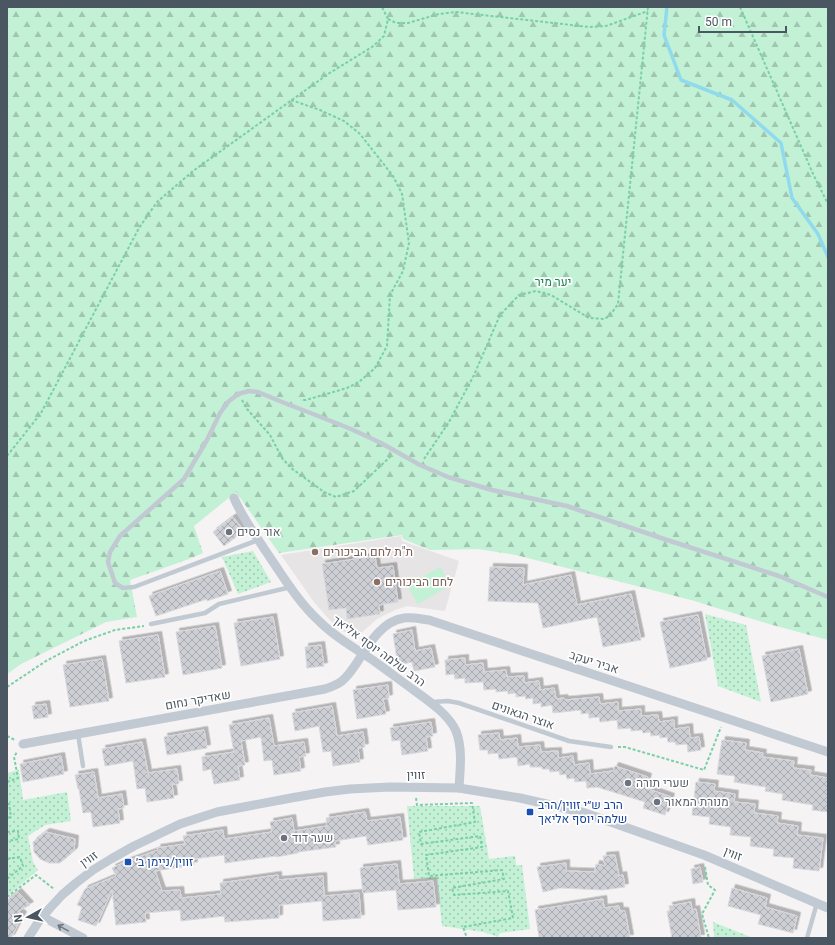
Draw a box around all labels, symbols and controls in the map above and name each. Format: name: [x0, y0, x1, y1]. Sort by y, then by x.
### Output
scale bar: [699, 8, 786, 34]
text: 50 m: [705, 15, 732, 29]
park label: יער מיר: [535, 275, 571, 289]
place label: אור נסים: [237, 525, 281, 539]
marker: אור נסים: [224, 527, 234, 537]
place label: ת"ת לחם הביכורים: [323, 545, 413, 559]
marker: ת"ת לחם הביכורים: [310, 547, 320, 557]
place label: לחם הביכורים: [385, 575, 453, 589]
marker: לחם הביכורים: [372, 577, 382, 587]
street label: הרב שלמה יוסף אליאך: [330, 613, 428, 689]
street label: אביר יעקב: [568, 647, 621, 677]
street label: שאדיקר נחום: [164, 687, 232, 713]
street label: אוצר הגאונים: [490, 698, 556, 732]
street label: זווין: [407, 768, 425, 782]
place label: שערי תורה: [636, 776, 689, 790]
marker: שערי תורה: [623, 778, 633, 788]
place label: מנורת המאור: [665, 795, 729, 809]
marker: מנורת המאור: [652, 797, 662, 807]
place label: הרב ש״י זווין/הרב שלמה יוסף אליאך: [538, 798, 627, 826]
marker: הרב ש״י זווין/הרב שלמה יוסף אליאך: [525, 807, 535, 817]
place label: שער דוד: [292, 831, 333, 845]
marker: שער דוד: [279, 833, 289, 843]
street label: זווין: [722, 844, 744, 864]
street label: זווין: [77, 848, 101, 870]
place label: זווין/ניימן ב׳: [136, 855, 193, 869]
marker: זווין/ניימן ב׳: [123, 857, 133, 867]
north arrow: [8, 897, 48, 937]
text: N: [12, 913, 26, 923]
one-way arrow: [57, 923, 69, 931]

